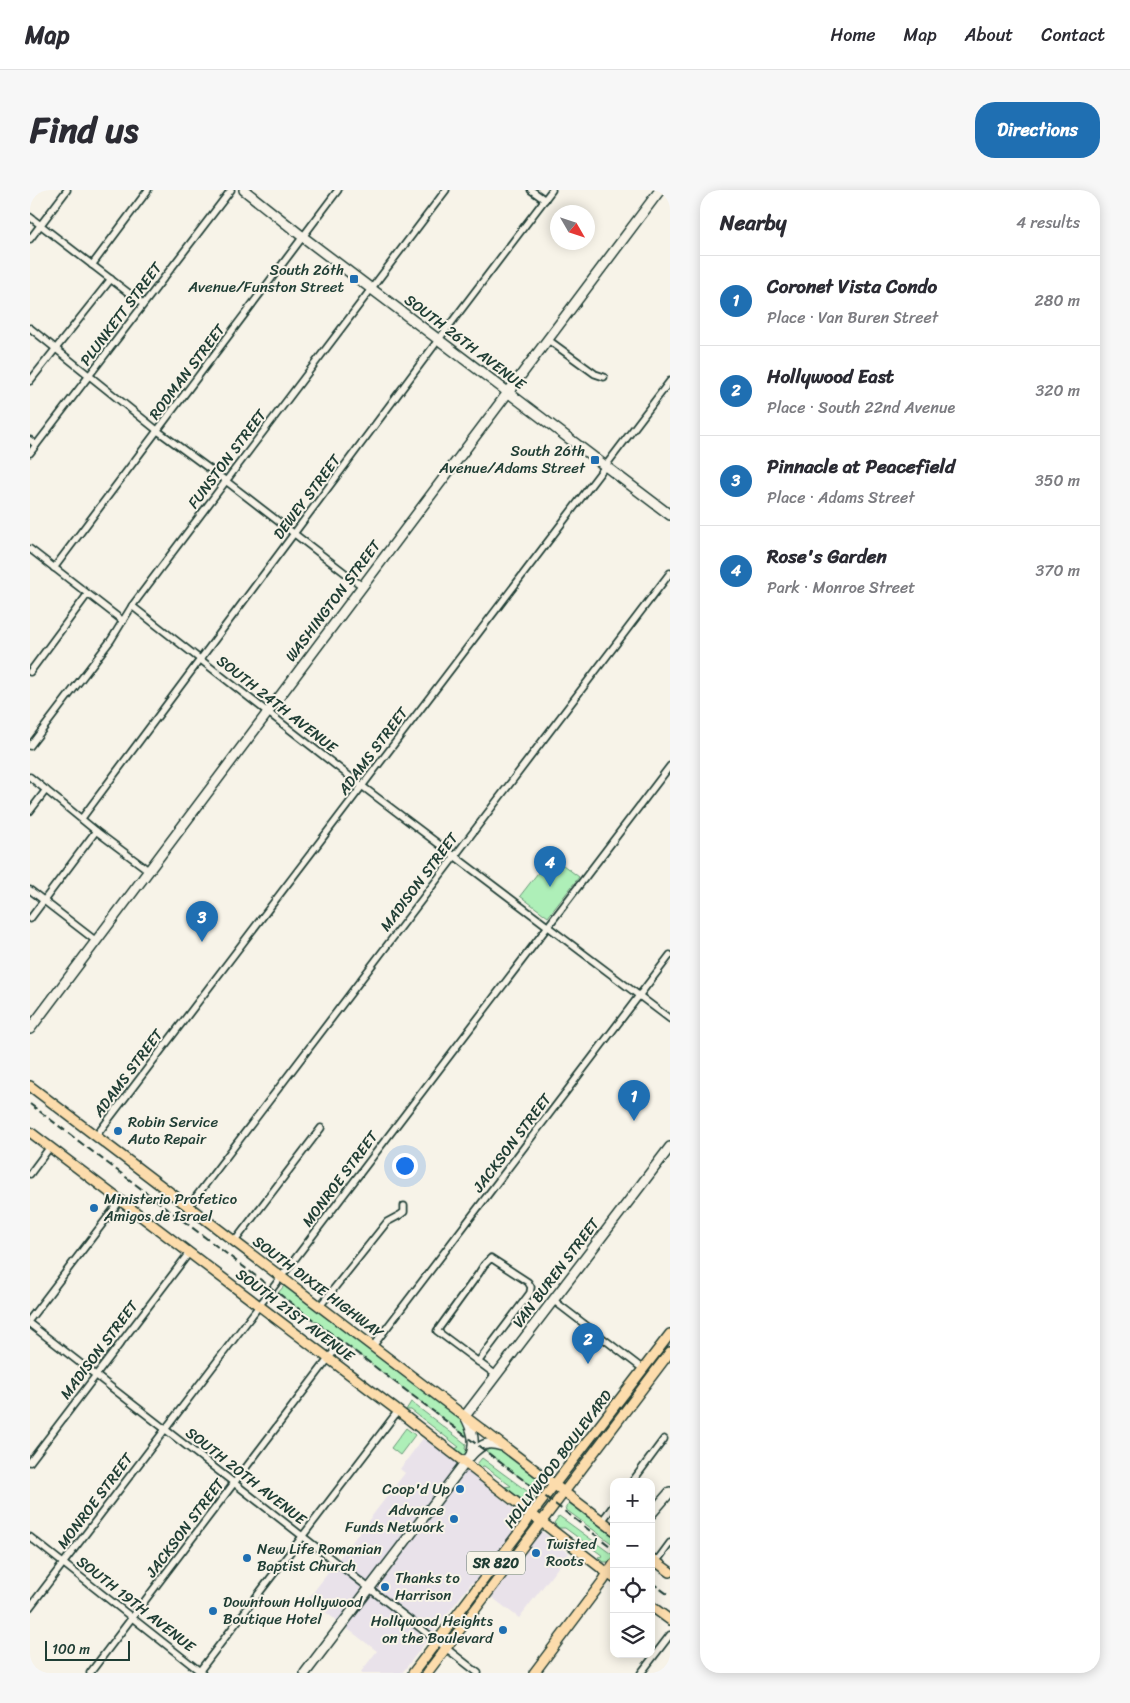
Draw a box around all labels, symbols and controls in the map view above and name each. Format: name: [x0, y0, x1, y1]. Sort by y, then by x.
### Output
text: Map: [25, 14, 69, 56]
text: Home: [831, 19, 876, 51]
text: Map: [904, 19, 937, 51]
text: About: [965, 19, 1013, 51]
text: Contact: [1041, 19, 1105, 51]
text: Find us: [30, 99, 138, 161]
button: Directions: [975, 102, 1100, 158]
text: Nearby: [720, 204, 786, 242]
north arrow: [550, 205, 595, 250]
text: 4 results: [1016, 208, 1080, 237]
street label: PLUNKETT STREET: [73, 255, 170, 372]
place label: South 26th Avenue/Funston Street: [187, 257, 344, 300]
text: Coronet Vista Condo: [767, 270, 937, 303]
marker: South 26th Avenue/Funston Street: [348, 273, 360, 285]
text: 1: [733, 286, 739, 315]
text: 280 m: [1035, 286, 1080, 315]
street label: SOUTH 26TH AVENUE: [399, 287, 533, 398]
text: Place · Van Buren Street: [767, 303, 938, 332]
street label: RODMAN STREET: [142, 318, 232, 426]
text: Hollywood East: [767, 360, 894, 393]
text: 2: [731, 376, 741, 405]
text: 320 m: [1035, 376, 1080, 405]
text: Place · South 22nd Avenue: [767, 393, 955, 422]
street label: FUNSTON STREET: [181, 403, 274, 514]
place label: South 26th Avenue/Adams Street: [438, 438, 586, 481]
street label: DEWEY STREET: [266, 448, 349, 545]
text: Pinnacle at Peacefield: [767, 450, 955, 483]
marker: South 26th Avenue/Adams Street: [589, 454, 601, 466]
text: 3: [732, 466, 740, 495]
text: 350 m: [1035, 466, 1080, 495]
text: Place · Adams Street: [767, 483, 915, 512]
street label: WASHINGTON STREET: [278, 534, 388, 667]
text: Rose's Garden: [767, 540, 887, 573]
text: 4: [731, 556, 741, 585]
text: 370 m: [1036, 556, 1080, 585]
text: Park · Monroe Street: [767, 573, 915, 602]
street label: SOUTH 24TH AVENUE: [211, 648, 344, 761]
street label: ADAMS STREET: [331, 700, 416, 801]
street label: MADISON STREET: [373, 826, 466, 937]
pin: 4: [534, 846, 566, 887]
pin: 3: [186, 901, 218, 942]
street label: ADAMS STREET: [86, 1022, 171, 1123]
pin: 1: [618, 1080, 650, 1121]
street label: JACKSON STREET: [465, 1087, 559, 1199]
place label: Robin Service Auto Repair: [127, 1109, 218, 1152]
street label: MONROE STREET: [295, 1124, 386, 1233]
marker: Robin Service Auto Repair: [112, 1125, 124, 1137]
your location: [392, 1153, 418, 1179]
place label: Ministerio Profetico Amigos de Israel: [103, 1186, 238, 1229]
marker: Ministerio Profetico Amigos de Israel: [88, 1202, 100, 1214]
street label: VAN BUREN STREET: [506, 1211, 607, 1333]
street label: SOUTH DIXIE HIGHWAY: [247, 1229, 390, 1346]
street label: SOUTH 21ST AVENUE: [230, 1262, 361, 1369]
street label: MADISON STREET: [53, 1294, 146, 1405]
pin: 2: [572, 1323, 604, 1364]
street label: HOLLYWOOD BOULEVARD: [497, 1384, 619, 1534]
street label: SOUTH 20TH AVENUE: [180, 1420, 314, 1533]
street label: MONROE STREET: [50, 1446, 141, 1555]
street label: JACKSON STREET: [138, 1472, 232, 1584]
place label: Coop'd Up: [382, 1476, 450, 1502]
map controls: [610, 1478, 655, 1658]
button: +: [610, 1478, 655, 1523]
marker: Coop'd Up: [454, 1483, 466, 1495]
place label: Advance Funds Network: [345, 1497, 445, 1540]
marker: Advance Funds Network: [448, 1513, 460, 1525]
button: −: [610, 1523, 655, 1568]
place label: Twisted Roots: [546, 1531, 597, 1574]
place label: New Life Romanian Baptist Church: [257, 1536, 382, 1579]
marker: Twisted Roots: [530, 1547, 542, 1559]
street label: SOUTH 19TH AVENUE: [71, 1549, 203, 1660]
marker: New Life Romanian Baptist Church: [241, 1552, 253, 1564]
road number: SR 820: [467, 1552, 525, 1575]
place label: Thanks to Harrison: [395, 1565, 460, 1608]
button: locate: [610, 1568, 655, 1613]
marker: Thanks to Harrison: [379, 1581, 391, 1593]
place label: Downtown Hollywood Boutique Hotel: [223, 1589, 363, 1632]
marker: Downtown Hollywood Boutique Hotel: [207, 1605, 219, 1617]
place label: Hollywood Heights on the Boulevard: [371, 1608, 494, 1651]
button: layers: [610, 1613, 655, 1658]
marker: Hollywood Heights on the Boulevard: [497, 1624, 509, 1636]
text: 100 m: [52, 1637, 90, 1662]
scale bar: [45, 1638, 130, 1661]

